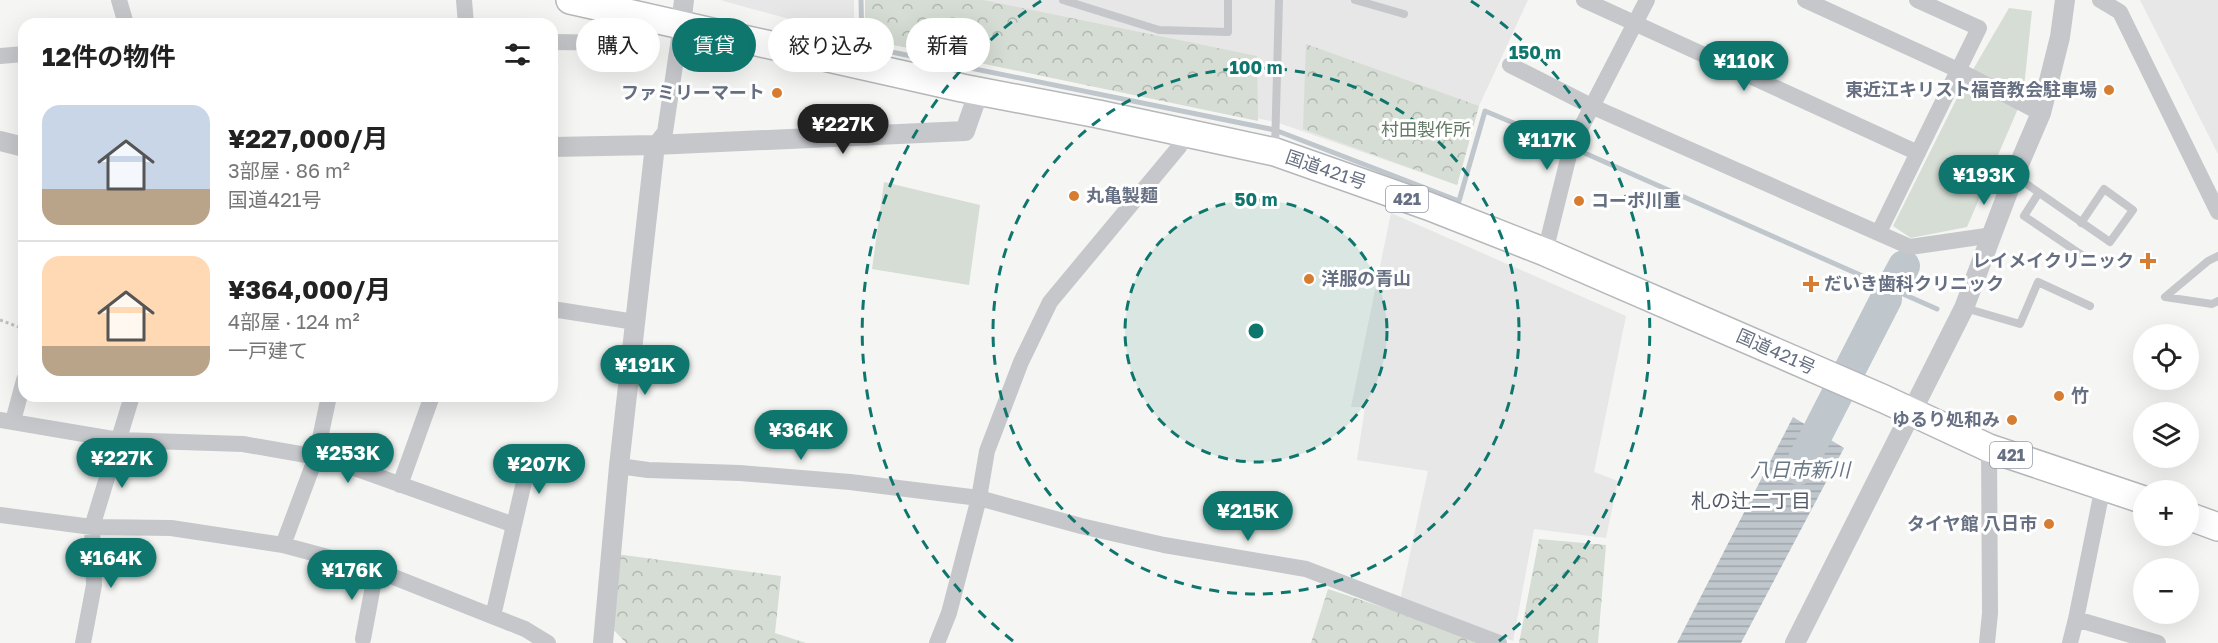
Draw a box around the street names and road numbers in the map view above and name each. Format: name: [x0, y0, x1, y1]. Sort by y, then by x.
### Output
street label: 国道421号: [1283, 145, 1370, 193]
road number: 421: [1386, 186, 1428, 212]
street label: 国道421号: [1733, 324, 1819, 378]
road number: 421: [1990, 442, 2032, 468]

